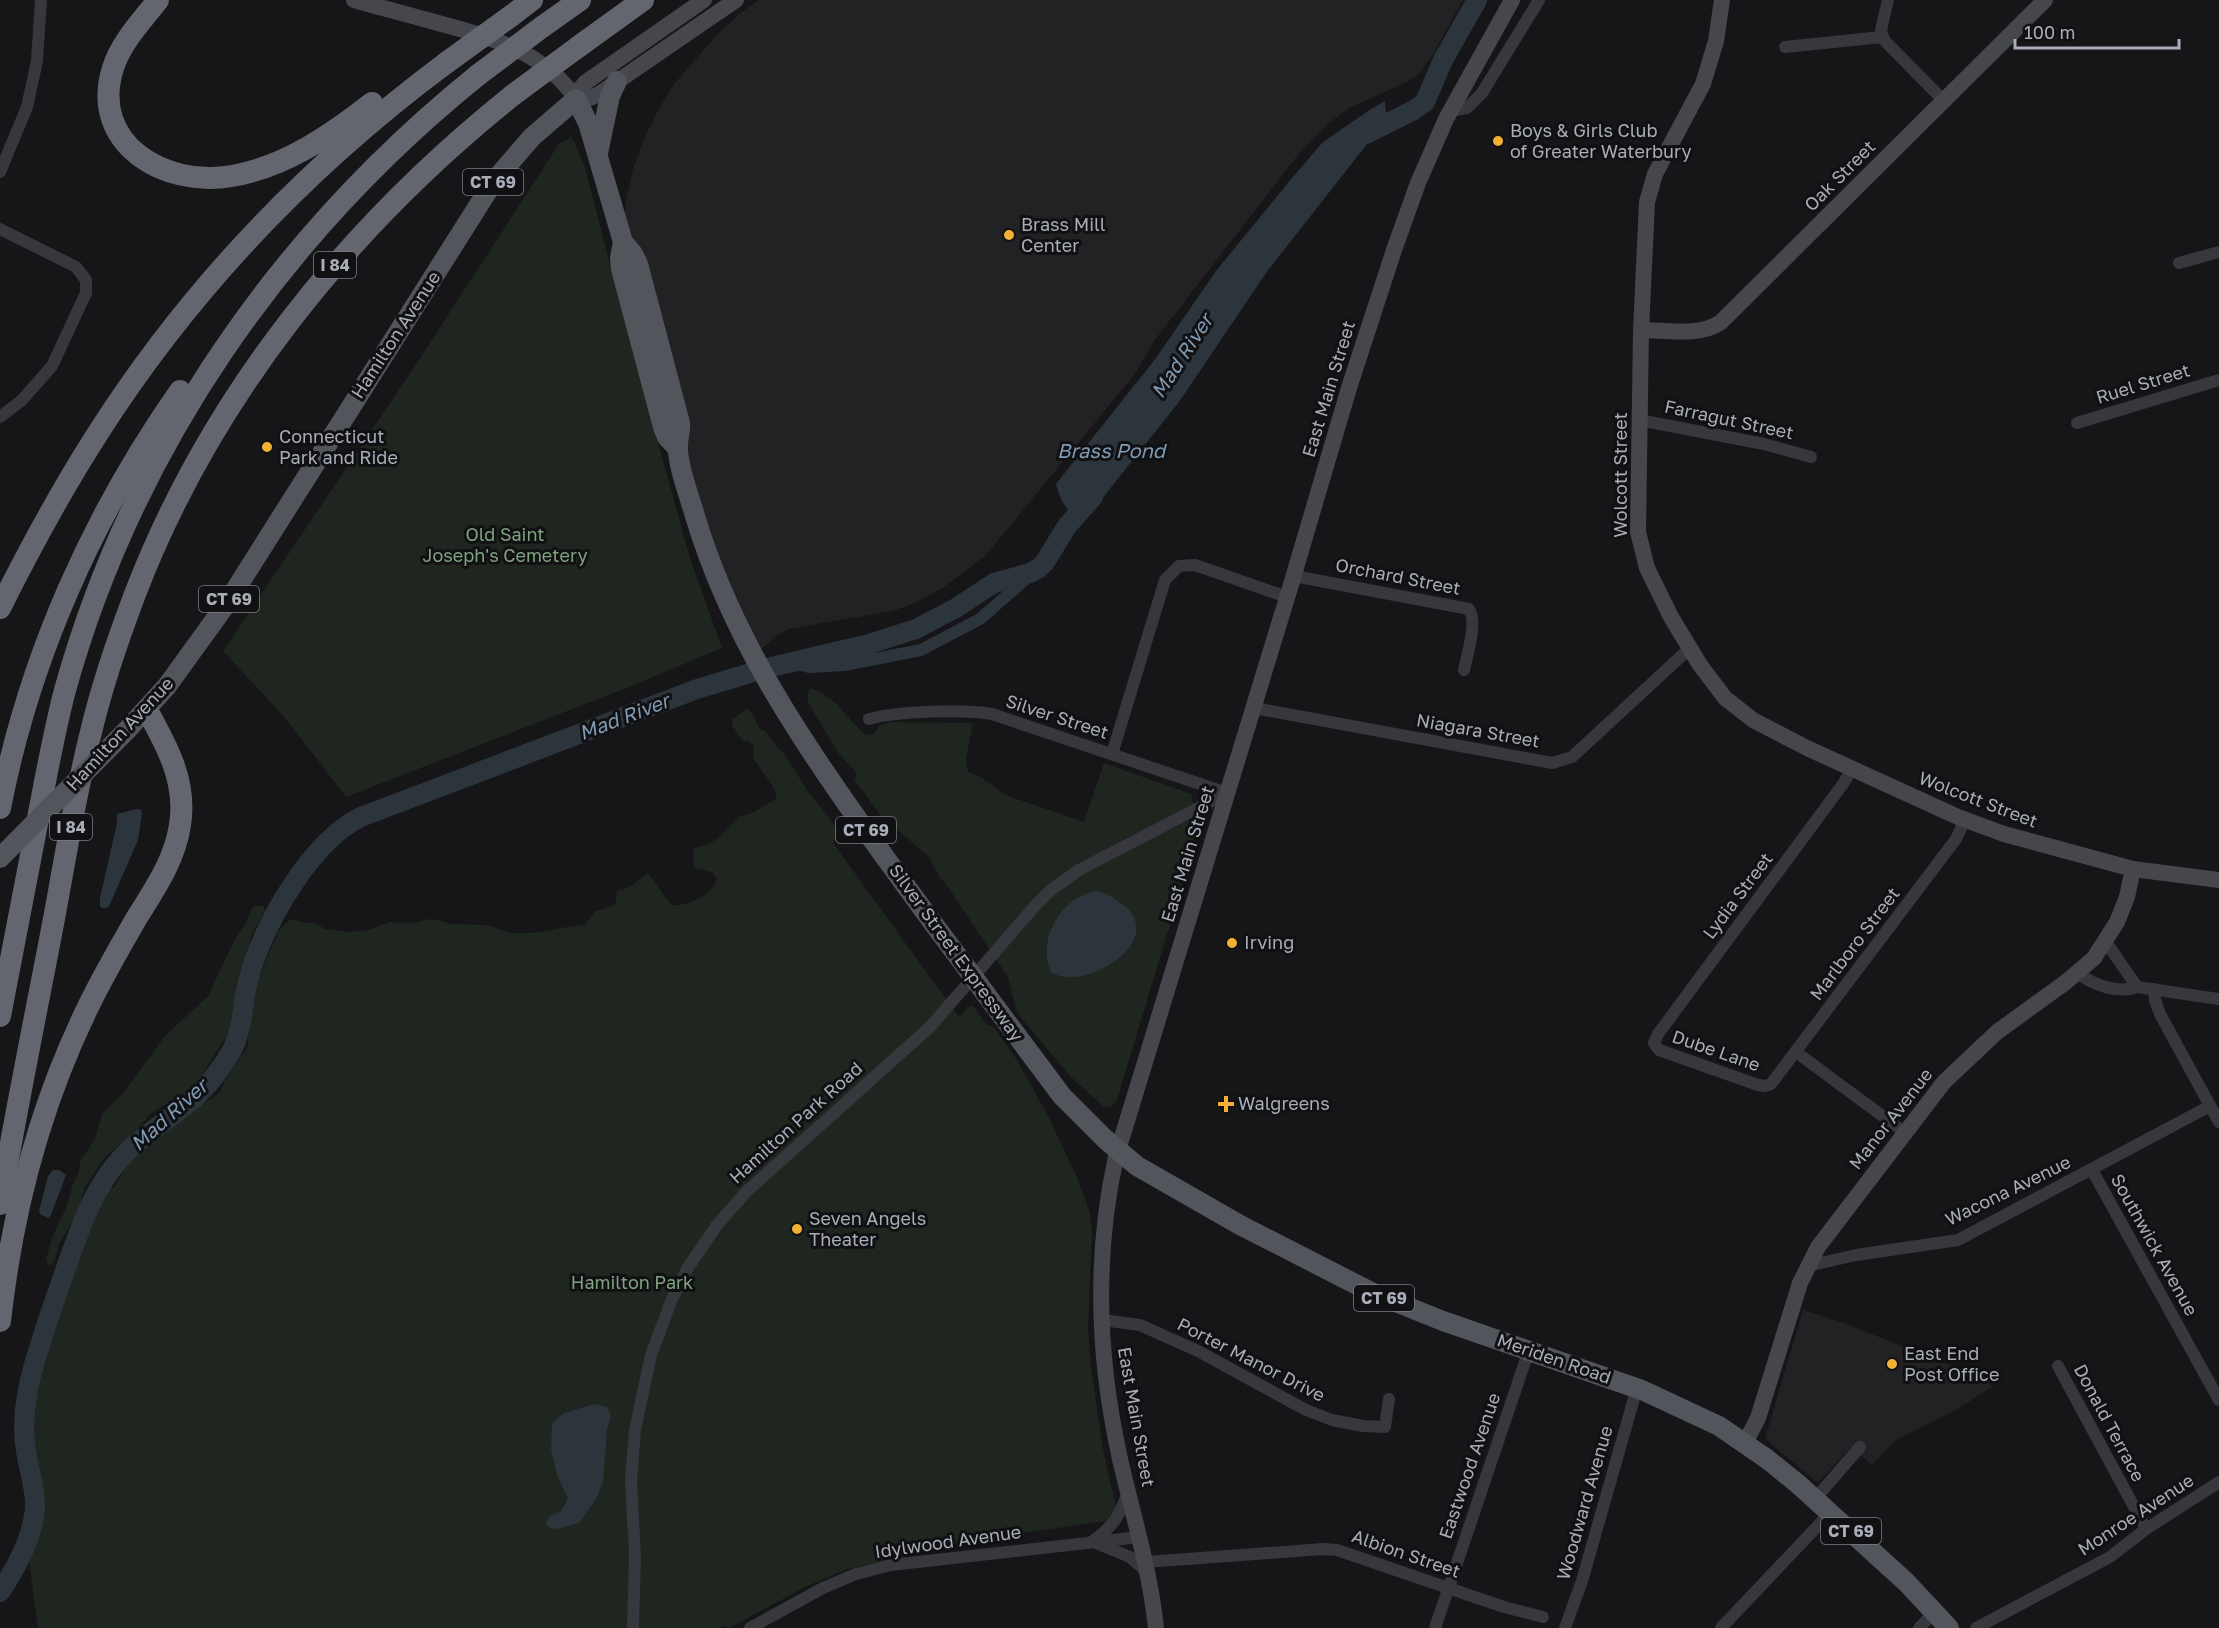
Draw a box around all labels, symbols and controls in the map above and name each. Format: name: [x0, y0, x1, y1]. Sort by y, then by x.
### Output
scale bar: [2015, 12, 2178, 50]
text: 100 m: [2024, 21, 2075, 43]
place label: Boys & Girls Club of Greater Waterbury: [1510, 119, 1692, 162]
marker: Boys & Girls Club of Greater Waterbury: [1491, 134, 1505, 148]
street label: Oak Street: [1799, 135, 1879, 215]
road number: CT 69: [463, 169, 523, 195]
place label: Brass Mill Center: [1021, 213, 1106, 256]
marker: Brass Mill Center: [1002, 228, 1016, 242]
road number: I 84: [314, 252, 356, 278]
street label: Hamilton Avenue: [346, 267, 444, 402]
water label: Mad River: [1145, 306, 1219, 402]
street label: East Main Street: [1297, 318, 1359, 460]
street label: Ruel Street: [2093, 358, 2192, 408]
street label: Farragut Street: [1663, 395, 1796, 443]
street label: Wolcott Street: [1609, 412, 1631, 538]
place label: Connecticut Park and Ride: [279, 425, 398, 468]
water label: Brass Pond: [1057, 438, 1168, 462]
marker: Connecticut Park and Ride: [260, 440, 274, 454]
park label: Old Saint Joseph's Cemetery: [422, 523, 588, 566]
street label: Orchard Street: [1334, 553, 1463, 599]
road number: CT 69: [199, 586, 259, 612]
street label: Hamilton Avenue: [61, 672, 177, 795]
water label: Mad River: [575, 687, 675, 744]
street label: Silver Street: [1003, 689, 1111, 743]
street label: Niagara Street: [1415, 708, 1541, 752]
street label: Wolcott Street: [1916, 766, 2041, 832]
street label: East Main Street: [1156, 783, 1218, 925]
road number: I 84: [50, 814, 92, 840]
road number: CT 69: [836, 817, 896, 843]
street label: Lydia Street: [1698, 848, 1777, 943]
street label: Silver Street Expressway: [885, 860, 1028, 1045]
street label: Marlboro Street: [1805, 883, 1904, 1004]
place label: Irving: [1244, 931, 1294, 953]
marker: Irving: [1225, 936, 1239, 950]
street label: Dube Lane: [1669, 1025, 1763, 1075]
street label: Hamilton Park Road: [724, 1057, 866, 1188]
street label: Manor Avenue: [1844, 1063, 1937, 1173]
water label: Mad River: [125, 1071, 214, 1155]
place label: Walgreens: [1238, 1092, 1330, 1114]
marker: Walgreens: [1219, 1097, 1233, 1111]
street label: Wacona Avenue: [1941, 1150, 2074, 1230]
street label: Southwick Avenue: [2107, 1170, 2203, 1319]
place label: Seven Angels Theater: [809, 1207, 926, 1250]
marker: Seven Angels Theater: [790, 1222, 804, 1236]
park label: Hamilton Park: [571, 1271, 693, 1293]
road number: CT 69: [1354, 1285, 1414, 1311]
street label: Porter Manor Drive: [1174, 1312, 1329, 1406]
street label: Meriden Road: [1495, 1328, 1614, 1388]
place label: East End Post Office: [1904, 1342, 1999, 1385]
street label: East Main Street: [1114, 1345, 1160, 1488]
marker: East End Post Office: [1885, 1357, 1899, 1371]
street label: Donald Terrace: [2070, 1360, 2150, 1485]
street label: Eastwood Avenue: [1434, 1390, 1504, 1542]
street label: Woodward Avenue: [1551, 1423, 1617, 1582]
street label: Monroe Avenue: [2073, 1469, 2197, 1560]
road number: CT 69: [1821, 1518, 1881, 1544]
street label: Idylwood Avenue: [873, 1520, 1022, 1562]
street label: Albion Street: [1349, 1524, 1463, 1582]

